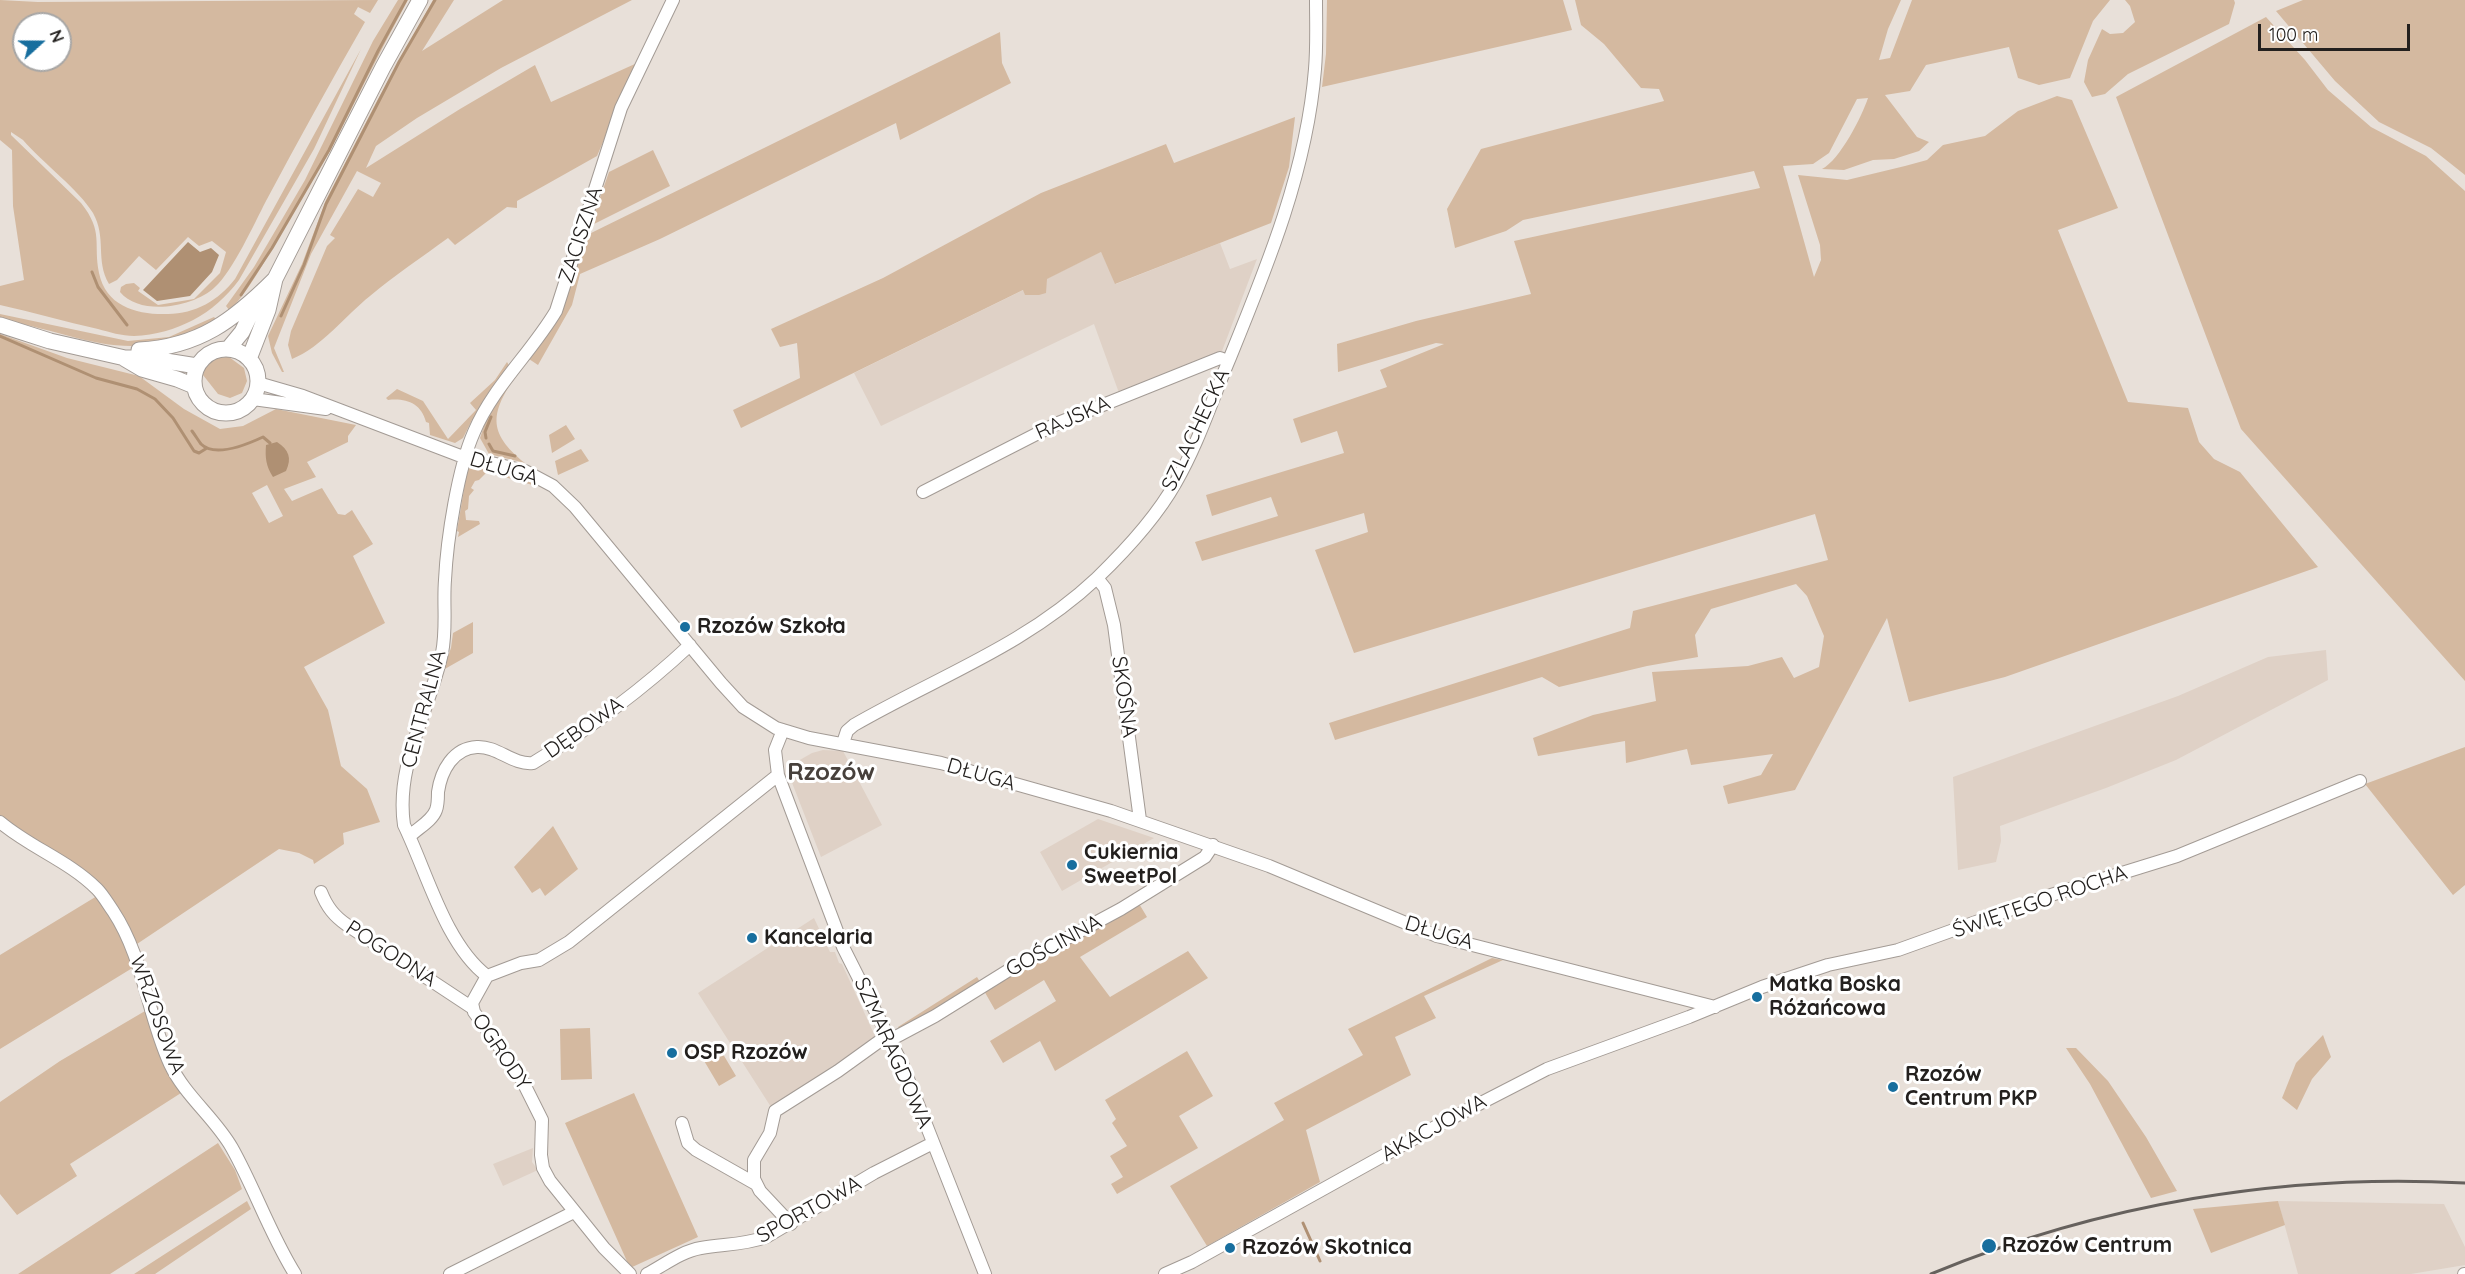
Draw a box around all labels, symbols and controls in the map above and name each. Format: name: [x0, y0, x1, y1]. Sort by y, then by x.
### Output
north arrow: [12, 12, 72, 72]
scale bar: [2261, 12, 2412, 50]
text: 100 m: [2269, 23, 2318, 46]
text: N: [45, 27, 68, 45]
street label: ZACISZNA: [554, 183, 608, 287]
street label: SZLACHECKA: [1157, 365, 1235, 495]
street label: RAJSKA: [1032, 390, 1114, 446]
street label: DŁUGA: [467, 447, 541, 491]
place label: Rzozów Szkoła: [697, 614, 846, 640]
marker: Rzozów Szkoła: [678, 620, 692, 634]
street label: CENTRALNA: [396, 647, 452, 771]
street label: SKOŚNA: [1106, 655, 1142, 739]
street label: DĘBOWA: [540, 692, 628, 764]
street label: DŁUGA: [944, 753, 1018, 797]
district label: Rzozów: [787, 759, 875, 787]
place label: Cukiernia SweetPol: [1084, 840, 1179, 890]
marker: Cukiernia SweetPol: [1065, 858, 1079, 872]
street label: ŚWIĘTEGO ROCHA: [1949, 860, 2131, 944]
street label: GOŚCINNA: [1002, 909, 1106, 983]
street label: DŁUGA: [1402, 911, 1476, 955]
street label: POGODNA: [341, 915, 441, 993]
place label: Kancelaria: [764, 925, 873, 951]
marker: Kancelaria: [745, 931, 759, 945]
street label: WRZOSOWA: [124, 952, 190, 1078]
place label: Matka Boska Różańcowa: [1769, 972, 1901, 1022]
street label: SZMARAGDOWA: [848, 973, 938, 1133]
marker: Matka Boska Różańcowa: [1750, 990, 1764, 1004]
street label: OGRODY: [466, 1009, 536, 1095]
place label: OSP Rzozów: [684, 1040, 808, 1066]
marker: OSP Rzozów: [665, 1046, 679, 1060]
place label: Rzozów Centrum PKP: [1905, 1062, 2037, 1112]
marker: Rzozów Centrum PKP: [1886, 1080, 1900, 1094]
street label: AKACJOWA: [1377, 1089, 1491, 1167]
street label: SPORTOWA: [752, 1171, 866, 1249]
place label: Rzozów Centrum: [2002, 1233, 2172, 1259]
place label: Rzozów Skotnica: [1242, 1235, 1412, 1261]
marker: Rzozów Centrum: [1980, 1237, 1998, 1255]
marker: Rzozów Skotnica: [1223, 1241, 1237, 1255]

